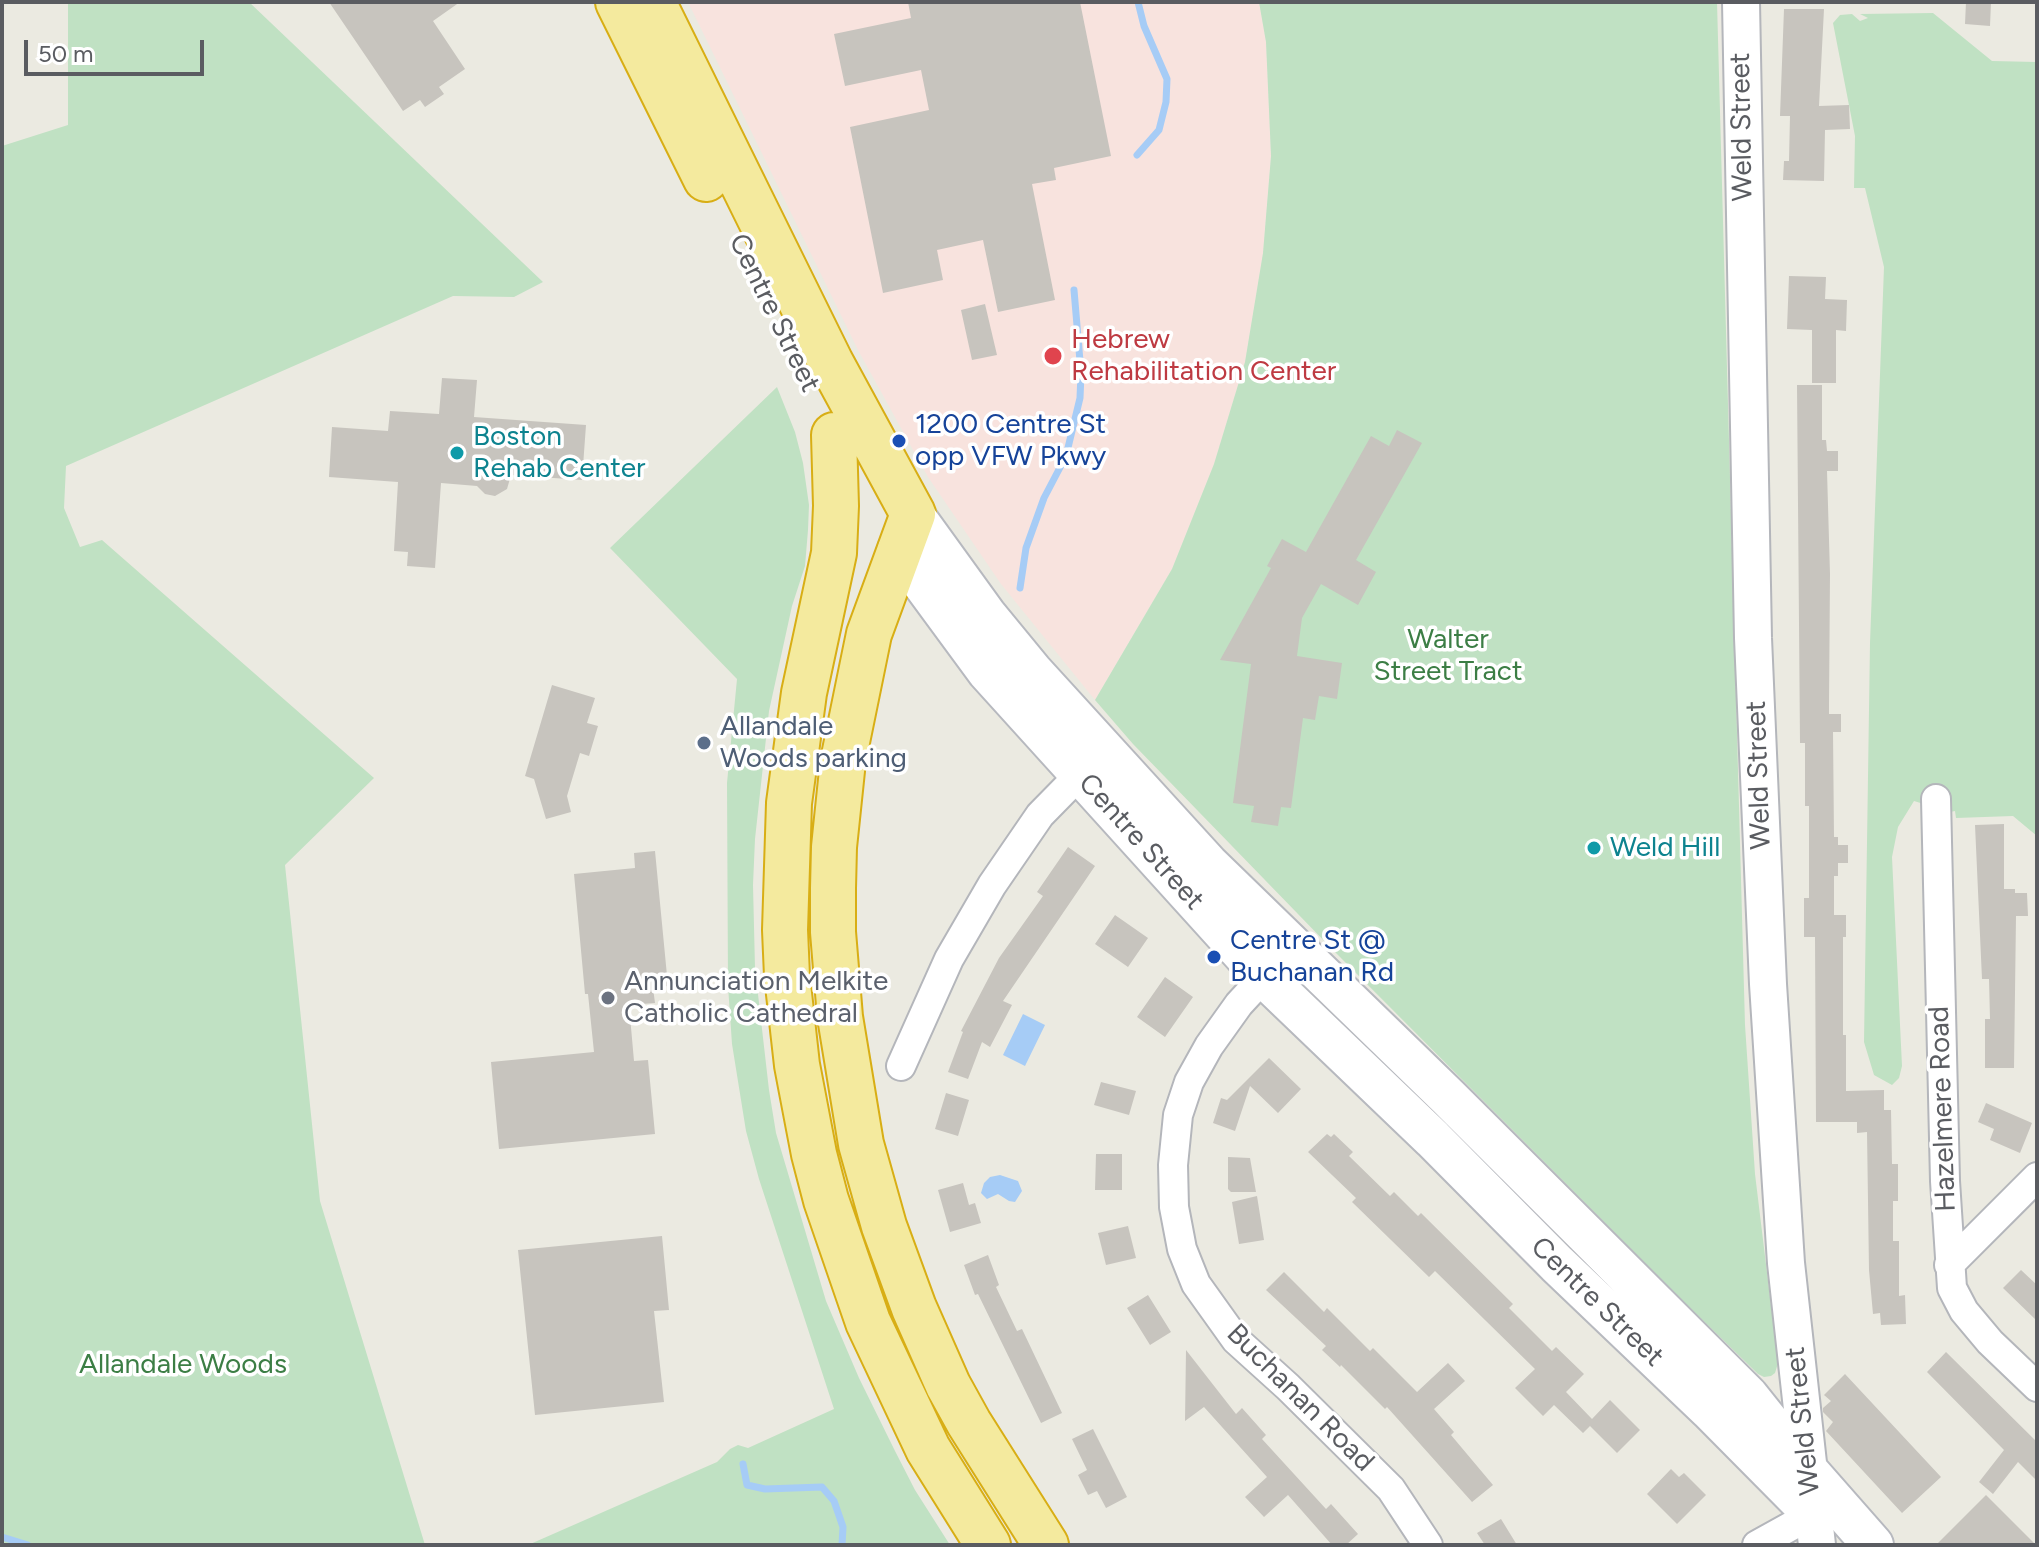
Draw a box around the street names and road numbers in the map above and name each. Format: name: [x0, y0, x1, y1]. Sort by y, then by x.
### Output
street label: Weld Street: [1724, 52, 1760, 202]
street label: Centre Street: [721, 228, 827, 398]
street label: Weld Street: [1740, 700, 1778, 850]
street label: Centre Street: [1071, 767, 1211, 917]
street label: Hazelmere Road: [1923, 1006, 1963, 1212]
street label: Centre Street: [1524, 1230, 1670, 1374]
street label: Buchanan Road: [1219, 1317, 1381, 1479]
street label: Weld Street: [1779, 1345, 1827, 1497]

